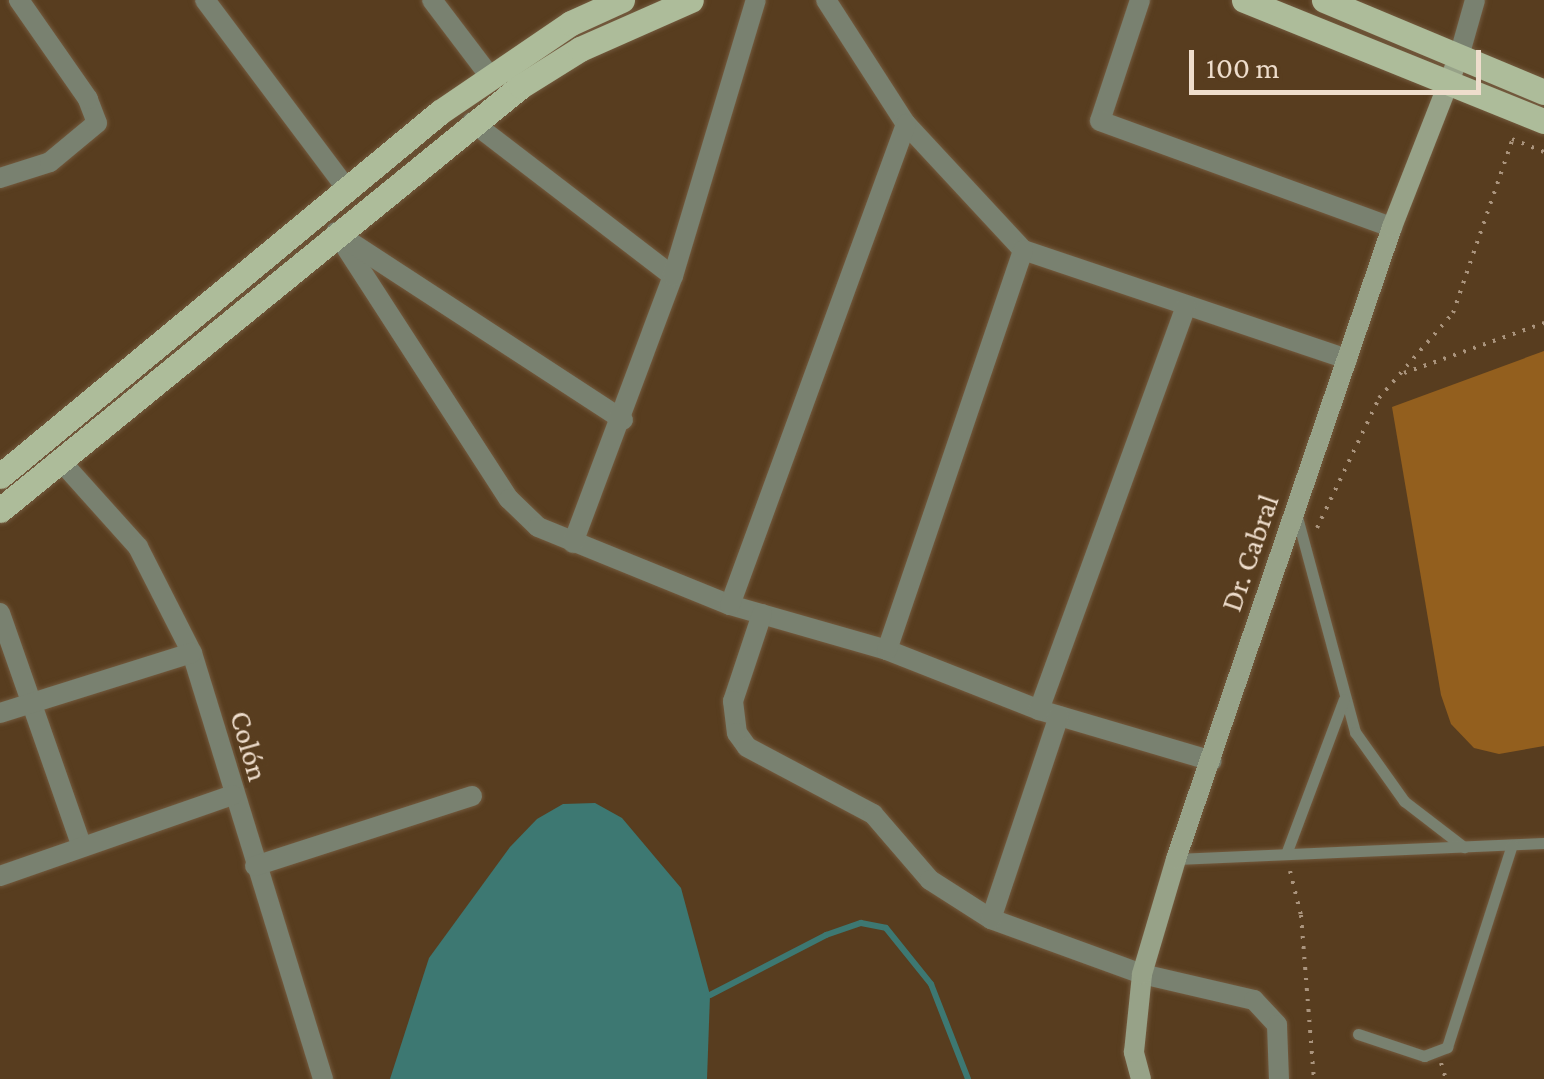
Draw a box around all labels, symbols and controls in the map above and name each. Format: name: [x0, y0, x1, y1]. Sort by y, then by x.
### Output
scale bar: [1194, 30, 1486, 92]
text: 100 m: [1206, 51, 1280, 84]
street label: Dr. Cabral: [1213, 490, 1287, 616]
street label: Colón: [222, 707, 276, 785]

